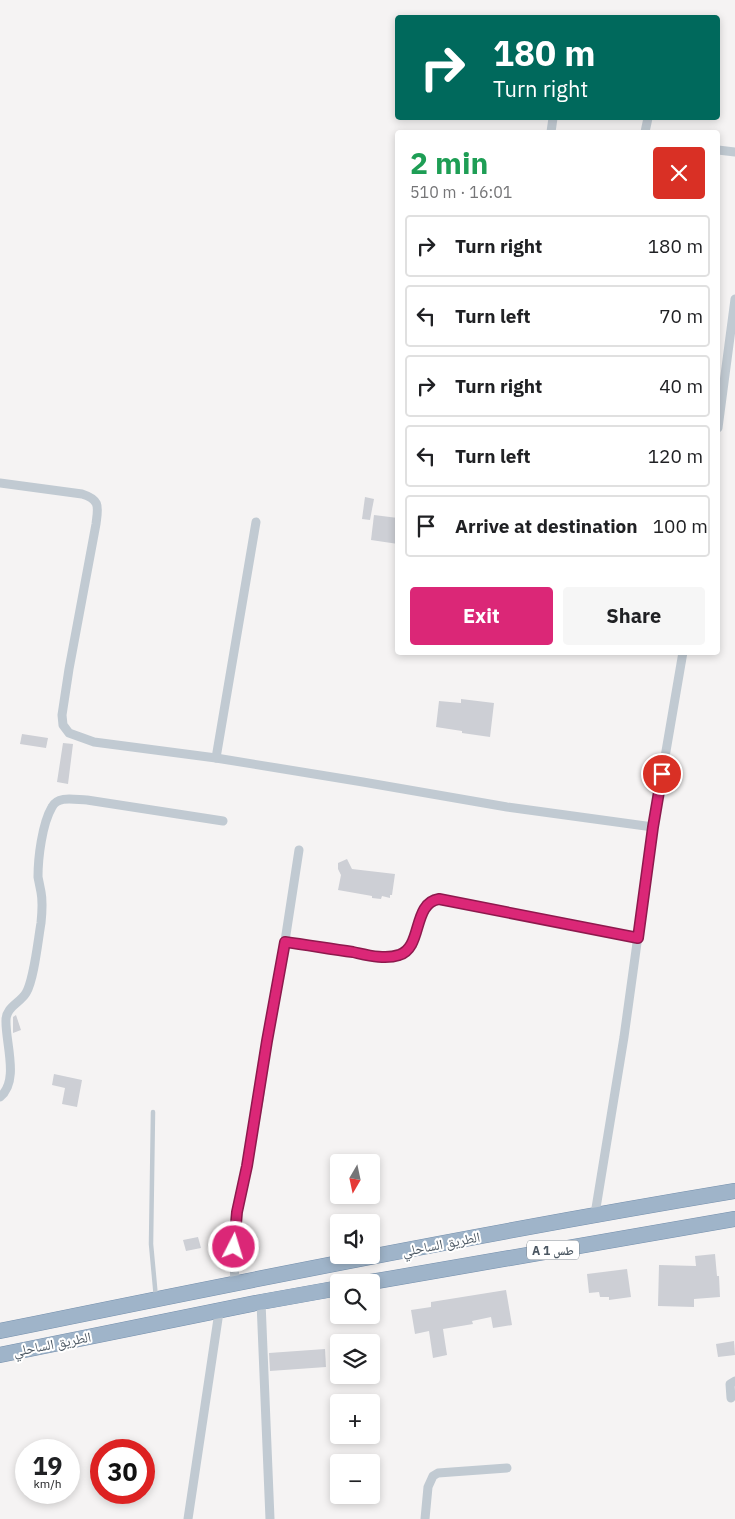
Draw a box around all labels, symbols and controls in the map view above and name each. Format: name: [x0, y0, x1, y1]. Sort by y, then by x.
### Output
text: 180 m: [493, 30, 596, 76]
icon: right: [410, 35, 475, 100]
text: Turn right: [493, 74, 588, 103]
text: 2 min: [410, 143, 488, 182]
button: close: [653, 147, 705, 199]
text: 510 m · 16:01: [410, 182, 512, 202]
icon: right: [412, 232, 440, 260]
text: Turn right: [455, 234, 542, 258]
text: 180 m: [648, 234, 703, 258]
icon: left: [412, 302, 440, 330]
text: Turn left: [455, 304, 531, 328]
text: 70 m: [659, 304, 703, 328]
icon: right: [412, 372, 440, 400]
text: Turn right: [455, 374, 542, 398]
text: 40 m: [659, 374, 703, 398]
icon: left: [412, 442, 440, 470]
text: Turn left: [455, 444, 531, 468]
text: 120 m: [648, 444, 703, 468]
icon: arrive: [412, 512, 440, 540]
text: Arrive at destination: [455, 514, 638, 538]
text: 100 m: [653, 514, 708, 538]
button: Exit: [410, 587, 553, 645]
button: Share: [563, 587, 705, 645]
pin: [641, 753, 683, 795]
icon: arrive: [648, 760, 676, 788]
north arrow: [330, 1154, 380, 1204]
map controls: [330, 1154, 380, 1504]
button: sound: [330, 1214, 380, 1264]
position arrow: [207, 1220, 259, 1272]
street label: الطريق الساحلي: [401, 1228, 482, 1263]
road number: A 1 طس: [527, 1240, 579, 1260]
button: search: [330, 1274, 380, 1324]
street label: الطريق الساحلي: [12, 1328, 93, 1363]
button: layers: [330, 1334, 380, 1384]
button: +: [330, 1394, 380, 1444]
speed limit sign: 30: [90, 1439, 155, 1504]
text: 19: [32, 1449, 63, 1482]
button: −: [330, 1454, 380, 1504]
text: km/h: [33, 1476, 62, 1491]

